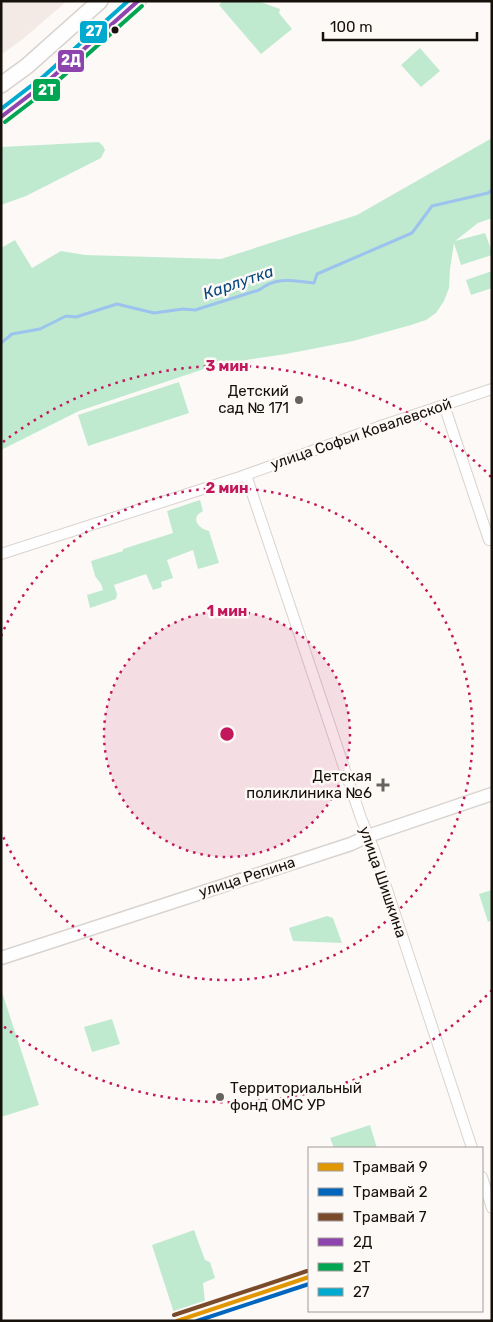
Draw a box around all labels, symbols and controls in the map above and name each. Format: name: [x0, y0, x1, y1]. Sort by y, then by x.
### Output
scale bar: [323, 10, 477, 42]
text: 100 m: [330, 18, 372, 36]
line badge: 27: [79, 20, 108, 44]
text: 27: [85, 23, 103, 40]
unlabelled marker: [110, 25, 120, 35]
line badge: 2Д: [57, 49, 85, 73]
text: 2Д: [61, 52, 81, 69]
line badge: 2Т: [32, 78, 61, 102]
text: 2Т: [38, 82, 56, 99]
water label: Карлутка: [200, 262, 276, 303]
text: 3 мин: [205, 357, 249, 375]
place label: Детский сад № 171: [218, 382, 289, 417]
marker: Детский сад № 171: [293, 394, 305, 406]
street label: улица Софьи Ковалевской: [268, 395, 454, 473]
text: 2 мин: [206, 479, 248, 497]
text: 1 мин: [207, 602, 247, 620]
centre of rings: [218, 725, 236, 743]
place label: Детская поликлиника №6: [246, 767, 372, 802]
marker: Детская поликлиника №6: [376, 778, 390, 792]
street label: улица Шишкина: [355, 824, 411, 940]
street label: улица Репина: [197, 853, 297, 901]
place label: Территориальный фонд ОМС УР: [230, 1079, 362, 1114]
marker: Территориальный фонд ОМС УР: [214, 1091, 226, 1103]
legend: [308, 1147, 483, 1312]
text: Трамвай 9: [353, 1158, 428, 1176]
text: Трамвай 2: [353, 1183, 428, 1201]
text: Трамвай 7: [353, 1208, 427, 1226]
text: 2Д: [353, 1233, 373, 1251]
text: 2Т: [353, 1258, 371, 1276]
text: 27: [353, 1283, 370, 1301]

